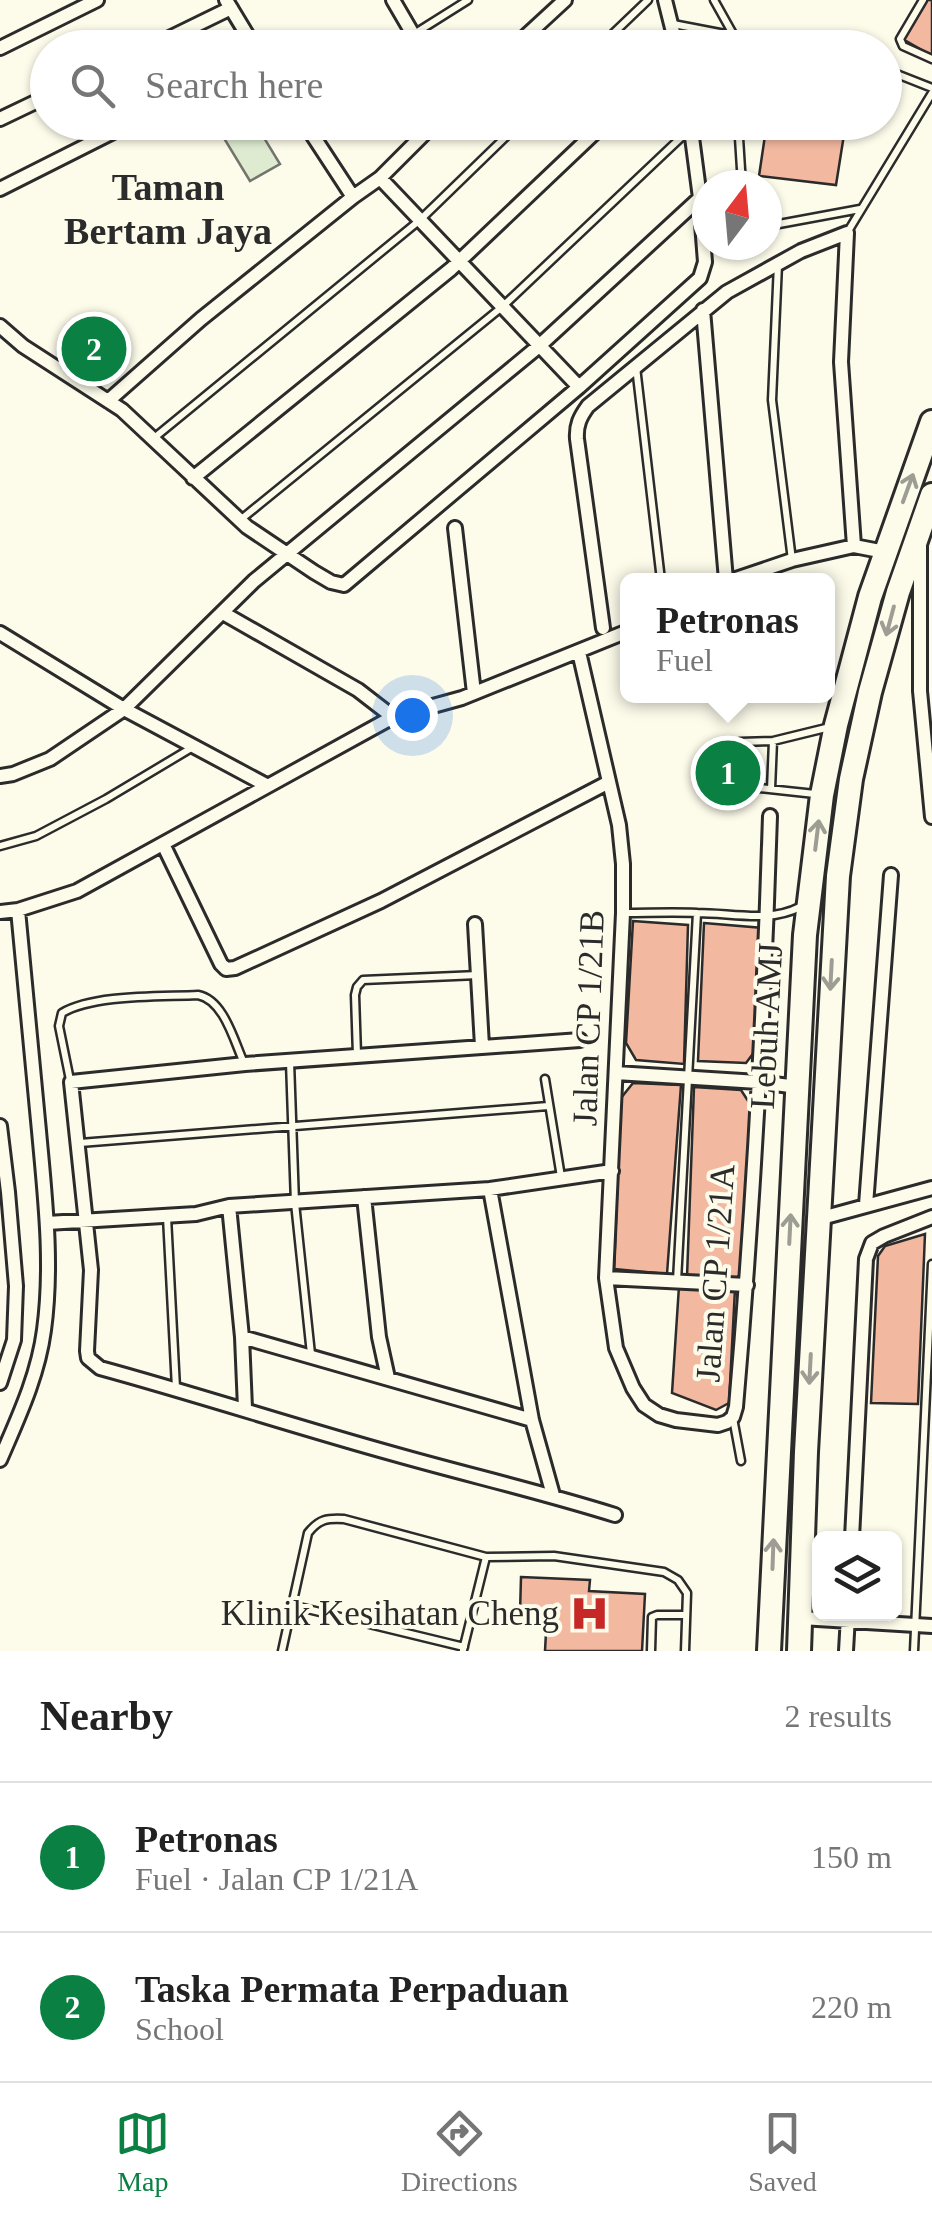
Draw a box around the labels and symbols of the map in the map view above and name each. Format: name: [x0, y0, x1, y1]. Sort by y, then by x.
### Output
district label: Taman Bertam Jaya: [64, 166, 272, 252]
north arrow: [692, 170, 782, 260]
pin: 2: [62, 312, 126, 386]
one-way arrow: [900, 473, 918, 504]
one-way arrow: [880, 605, 898, 636]
your location: [387, 690, 438, 741]
pin: 1: [696, 736, 760, 810]
one-way arrow: [808, 819, 826, 852]
street label: Jalan CP 1/21B: [565, 909, 612, 1127]
street label: Lebuh AMJ: [743, 942, 790, 1110]
one-way arrow: [821, 958, 840, 991]
street label: Jalan CP 1/21A: [688, 1162, 743, 1383]
one-way arrow: [781, 1214, 800, 1246]
one-way arrow: [801, 1353, 820, 1385]
one-way arrow: [764, 1538, 783, 1570]
hospital icon: Klinik Kesihatan Cheng: [568, 1592, 610, 1634]
place label: Klinik Kesihatan Cheng: [221, 1594, 559, 1633]

